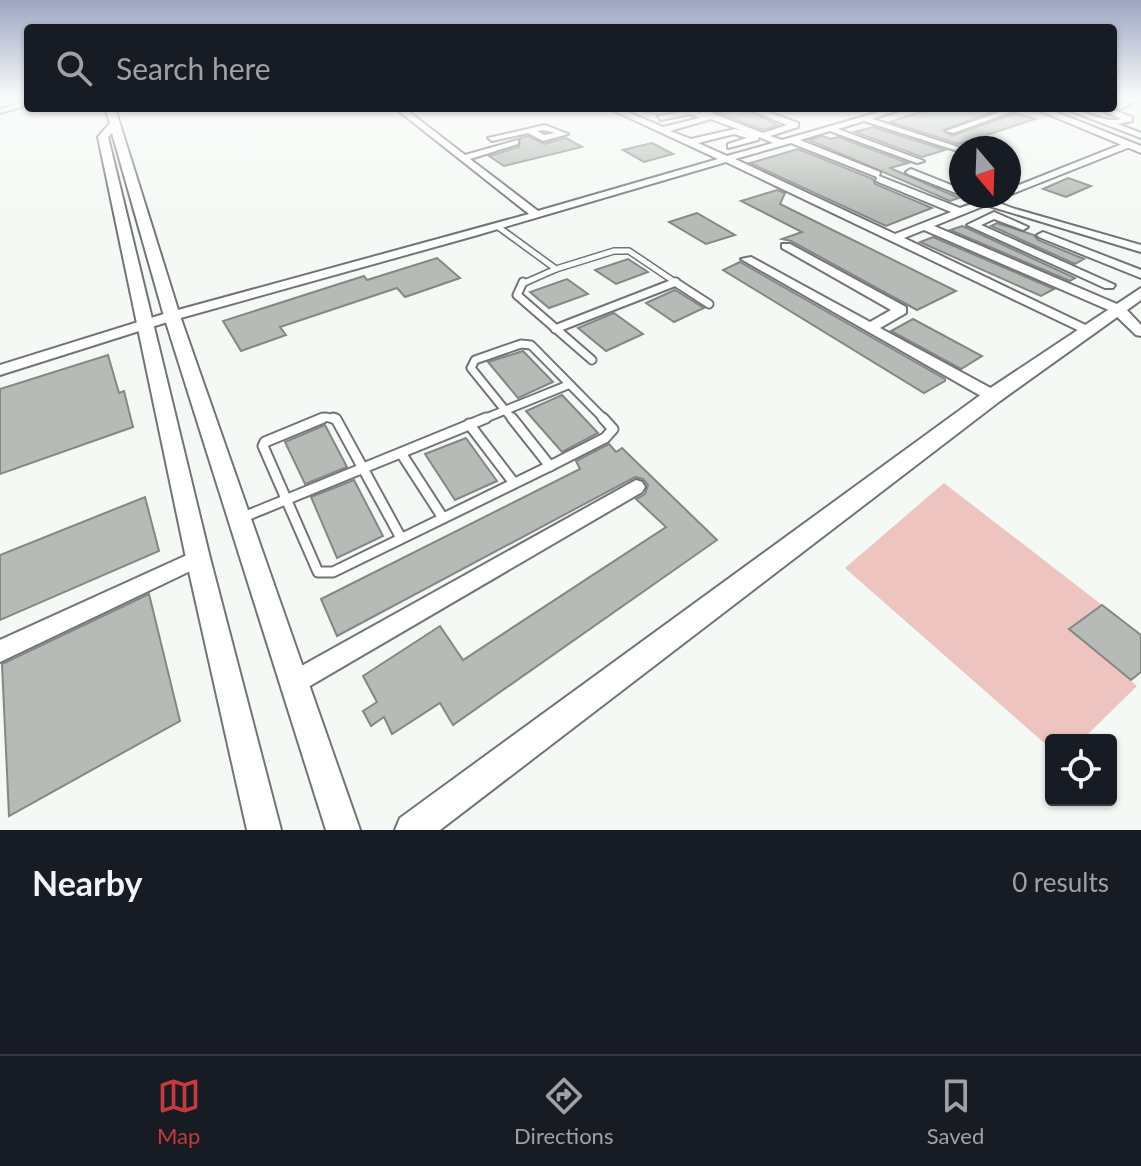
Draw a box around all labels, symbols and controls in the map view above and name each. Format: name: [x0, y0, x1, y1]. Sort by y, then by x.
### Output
search box: [24, 24, 1117, 112]
icon: search: [52, 46, 96, 90]
text: Search here: [116, 50, 271, 86]
north arrow: [949, 136, 1021, 208]
map controls: [1045, 734, 1117, 806]
button: locate: [1045, 734, 1117, 806]
text: Nearby: [32, 862, 143, 903]
text: 0 results: [1012, 866, 1109, 898]
tab: Map: [157, 1074, 201, 1149]
tab: Directions: [514, 1074, 613, 1149]
tab: Saved: [927, 1074, 984, 1149]

